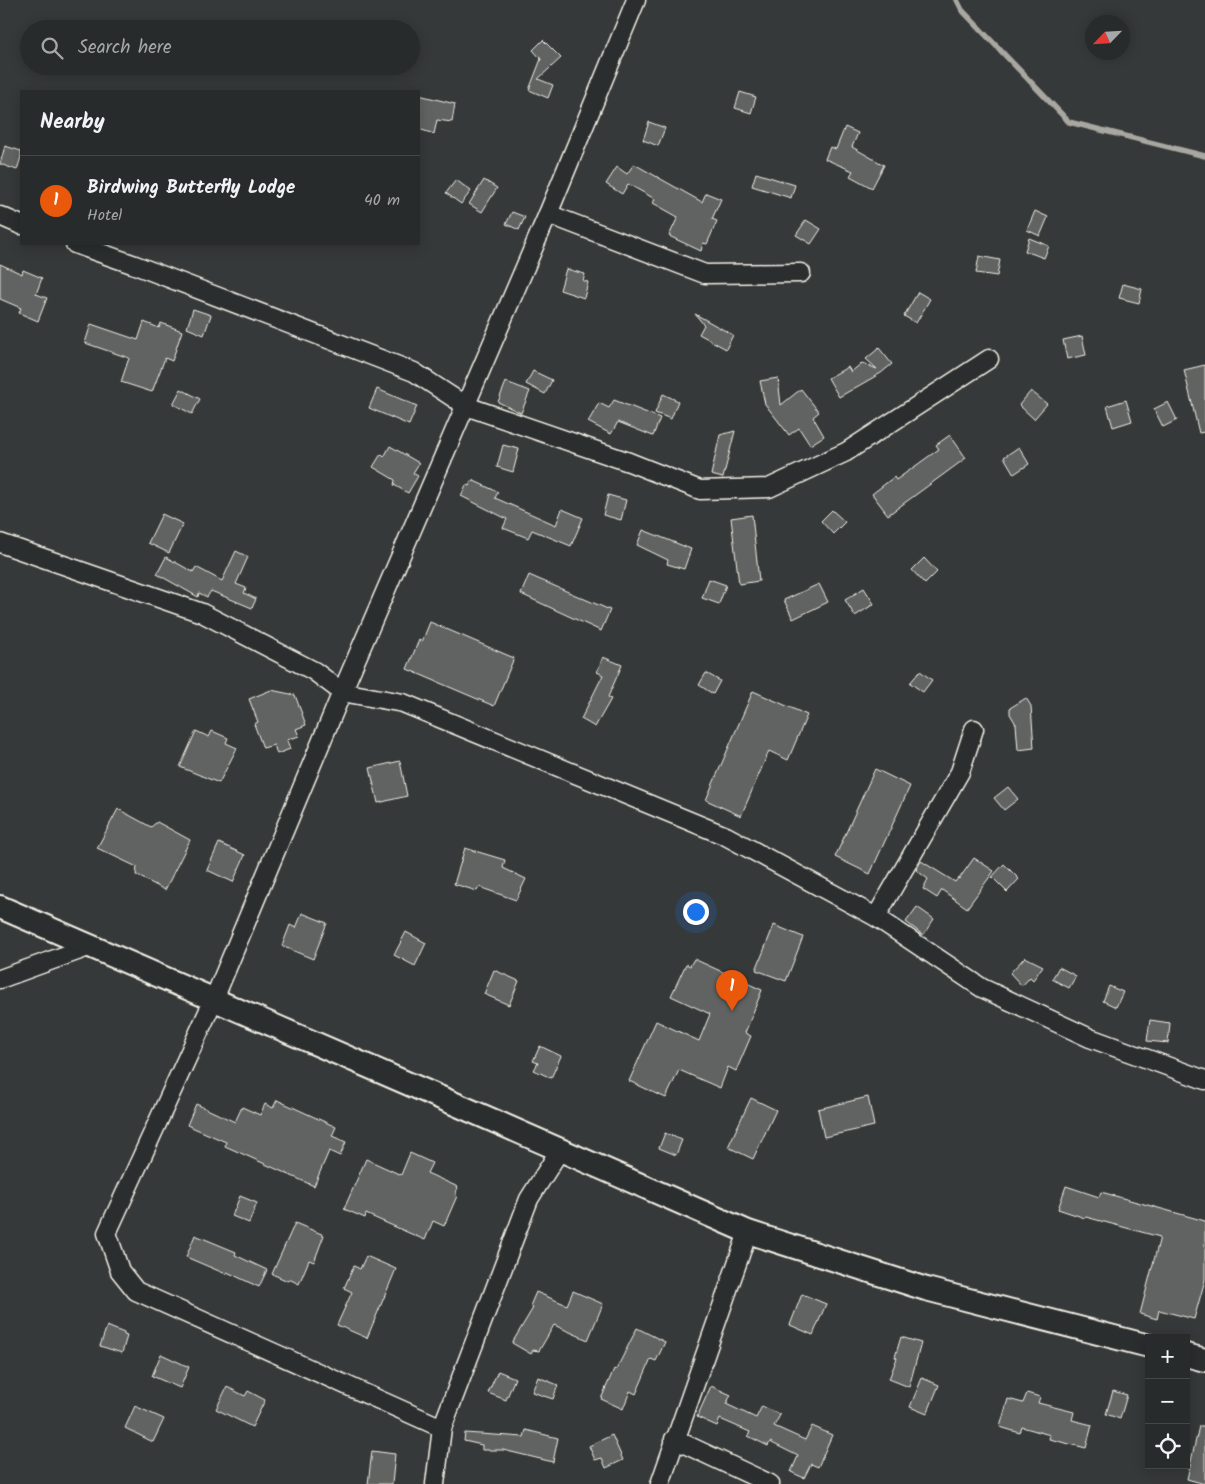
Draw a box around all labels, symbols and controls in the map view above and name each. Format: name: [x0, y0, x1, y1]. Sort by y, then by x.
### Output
north arrow: [1085, 15, 1130, 60]
search box: [20, 20, 420, 75]
text: Search here: [78, 33, 172, 63]
icon: search: [38, 34, 66, 62]
text: Nearby: [40, 106, 105, 139]
text: Birdwing Butterfly Lodge: [87, 173, 295, 203]
text: 1: [54, 188, 58, 213]
text: 40 m: [364, 188, 400, 213]
text: Hotel: [87, 203, 122, 228]
your location: [683, 899, 709, 925]
pin: 1: [716, 970, 748, 1011]
map controls: [1145, 1334, 1190, 1469]
button: +: [1145, 1334, 1190, 1379]
button: −: [1145, 1379, 1190, 1424]
button: locate: [1145, 1424, 1190, 1469]

